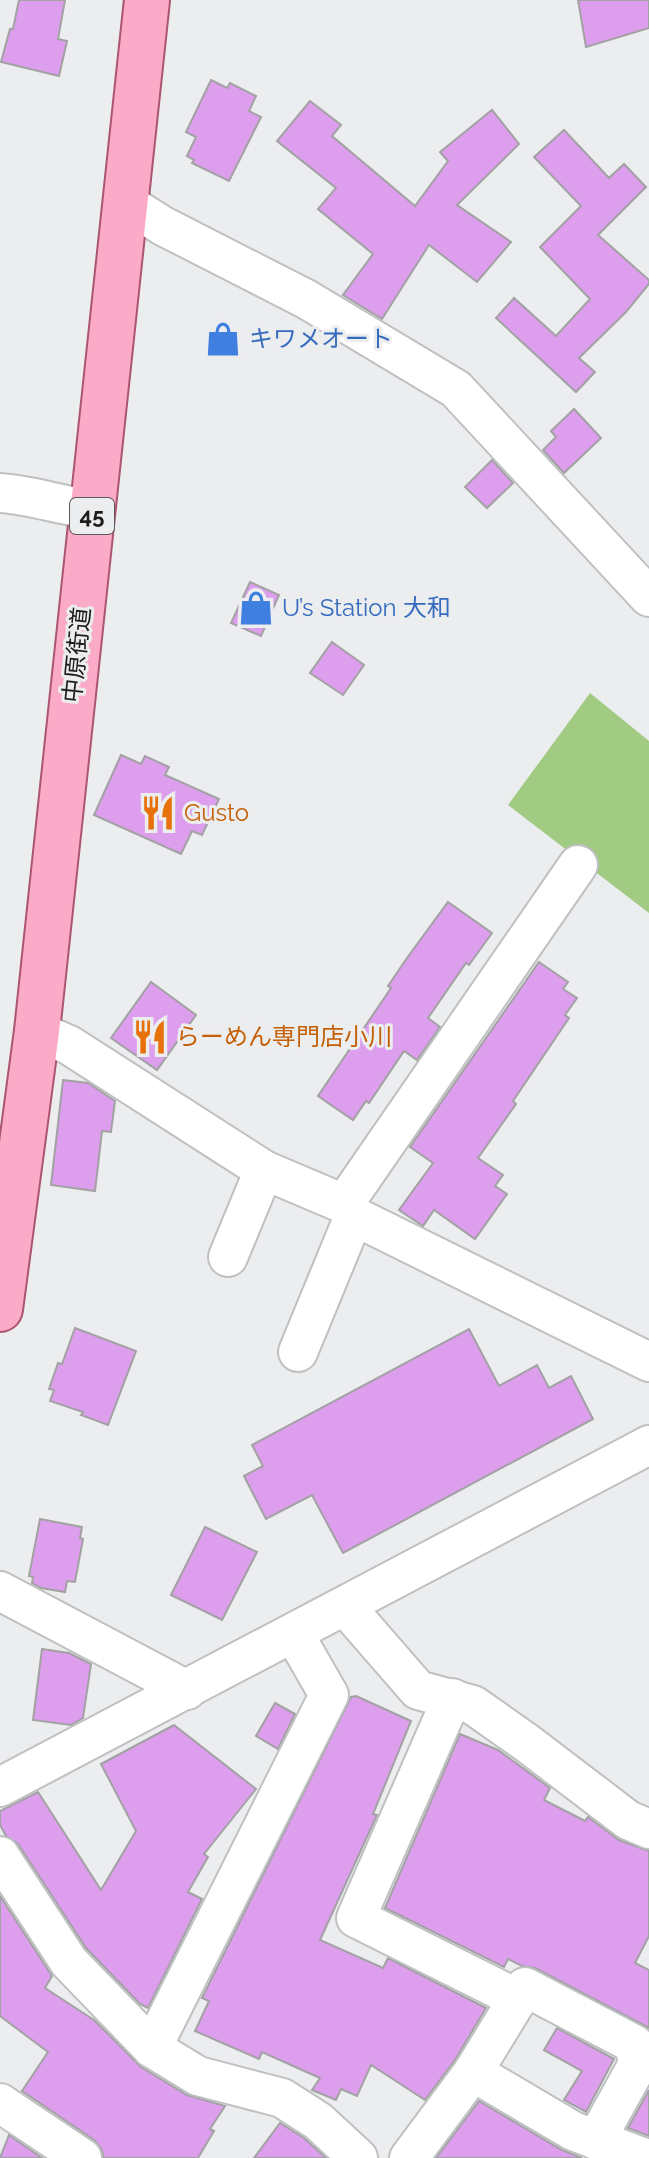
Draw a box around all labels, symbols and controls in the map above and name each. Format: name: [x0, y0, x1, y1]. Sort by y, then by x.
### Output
shop icon: キワメオート: [204, 320, 242, 358]
place label: キワメオート: [249, 324, 393, 353]
road number: 45: [70, 498, 114, 534]
shop icon: U’s Station 大和: [237, 589, 275, 627]
place label: U’s Station 大和: [282, 593, 451, 622]
street label: 中原街道: [57, 606, 96, 704]
restaurant icon: Gusto: [139, 794, 177, 832]
place label: Gusto: [184, 798, 249, 827]
restaurant icon: らーめん専門店小川: [131, 1018, 169, 1056]
place label: らーめん専門店小川: [176, 1022, 392, 1051]

